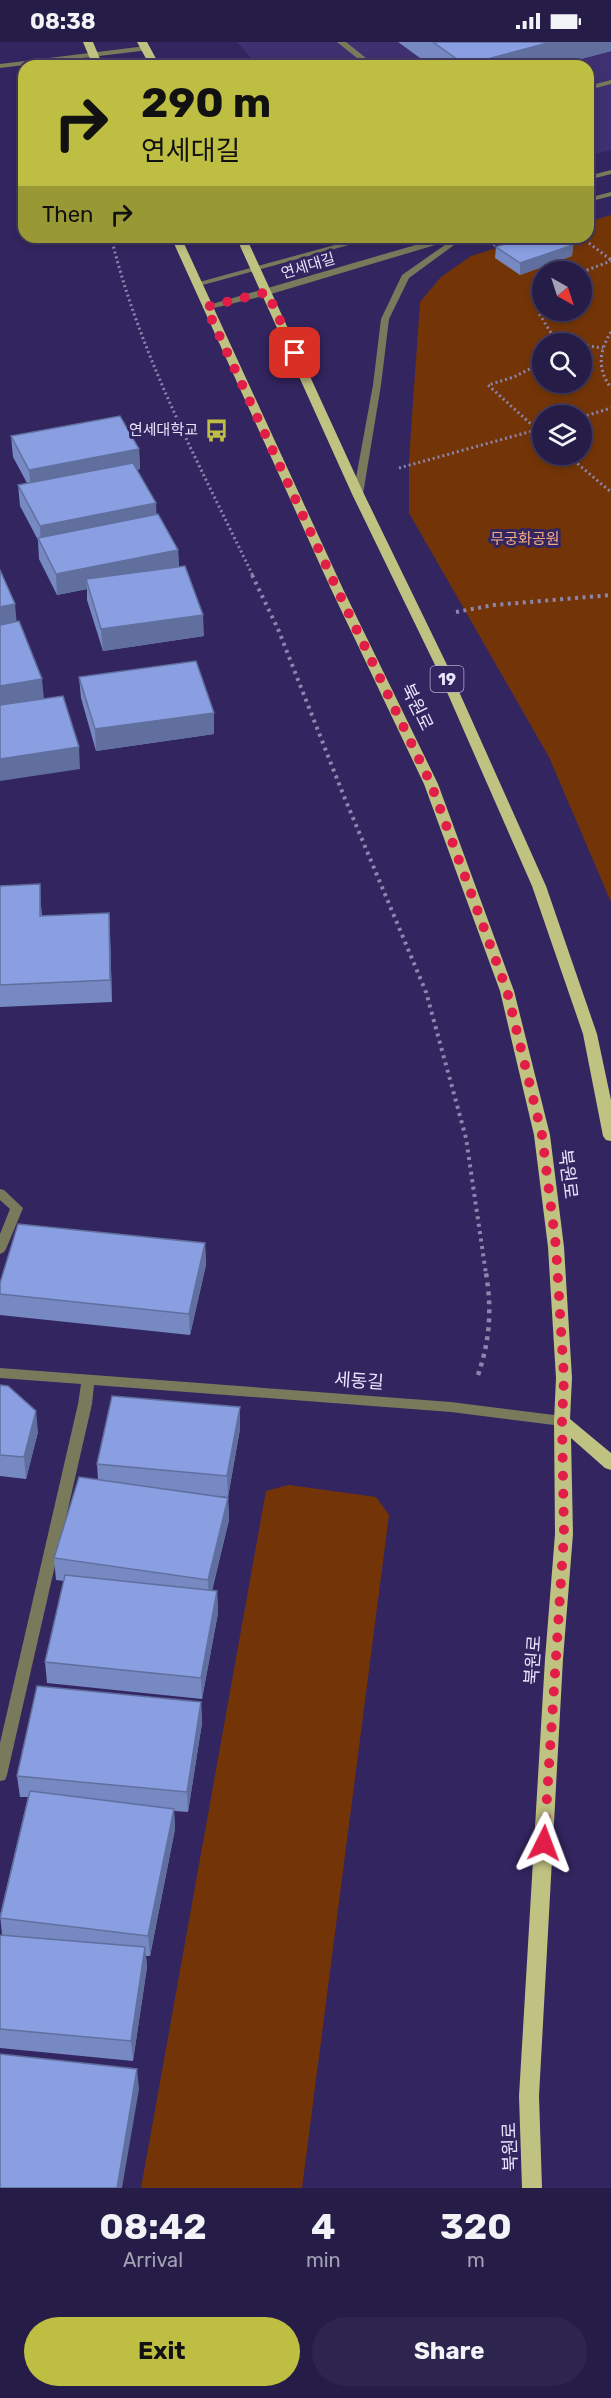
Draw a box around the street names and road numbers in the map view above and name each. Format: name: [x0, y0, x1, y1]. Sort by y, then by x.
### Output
street label: 연세대길: [279, 249, 337, 283]
road number: 19: [430, 666, 464, 692]
street label: 북원로: [396, 680, 438, 734]
street label: 북원로: [554, 1148, 582, 1200]
street label: 세동길: [333, 1368, 385, 1394]
street label: 북원로: [520, 1634, 546, 1686]
street label: 북원로: [498, 2122, 522, 2172]

